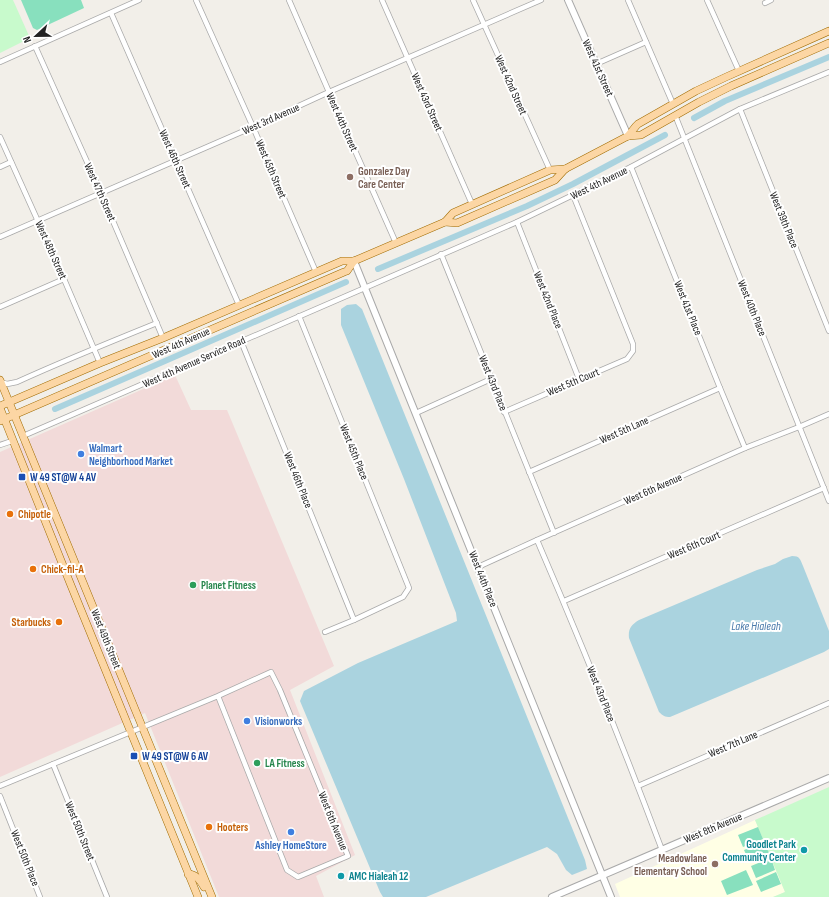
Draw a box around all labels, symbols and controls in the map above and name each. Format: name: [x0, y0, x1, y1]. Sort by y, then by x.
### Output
north arrow: [16, 16, 56, 56]
text: N: [20, 34, 34, 45]
street label: West 41st Street: [580, 37, 617, 99]
street label: West 42nd Street: [492, 53, 530, 117]
street label: West 43rd Street: [408, 71, 446, 134]
street label: West 44th Street: [323, 91, 361, 154]
street label: West 3rd Avenue: [240, 101, 302, 137]
street label: West 46th Street: [156, 128, 194, 191]
street label: West 45th Street: [253, 138, 289, 201]
street label: West 47th Street: [81, 161, 119, 224]
street label: West 4th Avenue: [568, 164, 630, 202]
place label: Gonzalez Day Care Center: [358, 165, 410, 191]
marker: Gonzalez Day Care Center: [345, 172, 355, 182]
street label: West 39th Place: [767, 190, 801, 250]
street label: West 48th Street: [32, 219, 70, 282]
street label: West 42nd Place: [531, 270, 565, 330]
street label: West 40th Place: [735, 278, 769, 338]
street label: West 41st Place: [671, 279, 705, 337]
street label: West 4th Avenue: [150, 325, 212, 361]
street label: West 4th Avenue Service Road: [141, 333, 248, 391]
street label: West 43rd Place: [476, 353, 510, 413]
street label: West 5th Court: [545, 365, 602, 399]
street label: West 5th Lane: [598, 413, 650, 447]
street label: West 45th Place: [337, 422, 371, 482]
place label: Walmart Neighborhood Market: [89, 442, 173, 468]
marker: Walmart Neighborhood Market: [76, 449, 86, 459]
street label: West 46th Place: [281, 450, 315, 510]
street label: West 6th Avenue: [622, 470, 684, 508]
place label: W 49 ST@W 4 AV: [30, 471, 97, 484]
marker: W 49 ST@W 4 AV: [17, 472, 27, 482]
place label: Chipotle: [18, 508, 51, 521]
marker: Chipotle: [5, 509, 15, 519]
street label: West 6th Court: [666, 528, 723, 562]
street label: West 44th Place: [466, 549, 500, 609]
place label: Chick-fil-A: [41, 563, 84, 576]
marker: Chick-fil-A: [28, 564, 38, 574]
place label: Planet Fitness: [201, 579, 256, 592]
marker: Planet Fitness: [188, 580, 198, 590]
street label: West 49th Street: [88, 607, 124, 671]
place label: Starbucks: [12, 616, 51, 629]
marker: Starbucks: [54, 617, 64, 627]
water label: Lake Hialeah: [731, 619, 781, 634]
street label: West 43rd Place: [584, 664, 618, 724]
place label: Visionworks: [255, 715, 302, 728]
marker: Visionworks: [242, 716, 252, 726]
street label: West 7th Lane: [706, 728, 760, 760]
place label: W 49 ST@W 6 AV: [142, 750, 209, 763]
marker: W 49 ST@W 6 AV: [129, 751, 139, 761]
place label: LA Fitness: [265, 757, 305, 770]
marker: LA Fitness: [252, 758, 262, 768]
street label: West 6th Avenue: [315, 790, 351, 852]
street label: West 50th Street: [62, 799, 98, 863]
street label: West 8th Avenue: [682, 810, 744, 846]
place label: Hooters: [217, 821, 248, 834]
marker: Hooters: [204, 822, 214, 832]
marker: Ashley HomeStore: [286, 827, 296, 837]
street label: West 50th Place: [8, 828, 42, 888]
place label: Goodlet Park Community Center: [722, 838, 797, 864]
place label: Ashley HomeStore: [254, 839, 327, 852]
marker: Goodlet Park Community Center: [799, 845, 809, 855]
place label: Meadowlane Elementary School: [634, 852, 707, 878]
marker: Meadowlane Elementary School: [710, 859, 720, 869]
place label: AMC Hialeah 12: [348, 870, 409, 883]
marker: AMC Hialeah 12: [336, 871, 346, 881]

